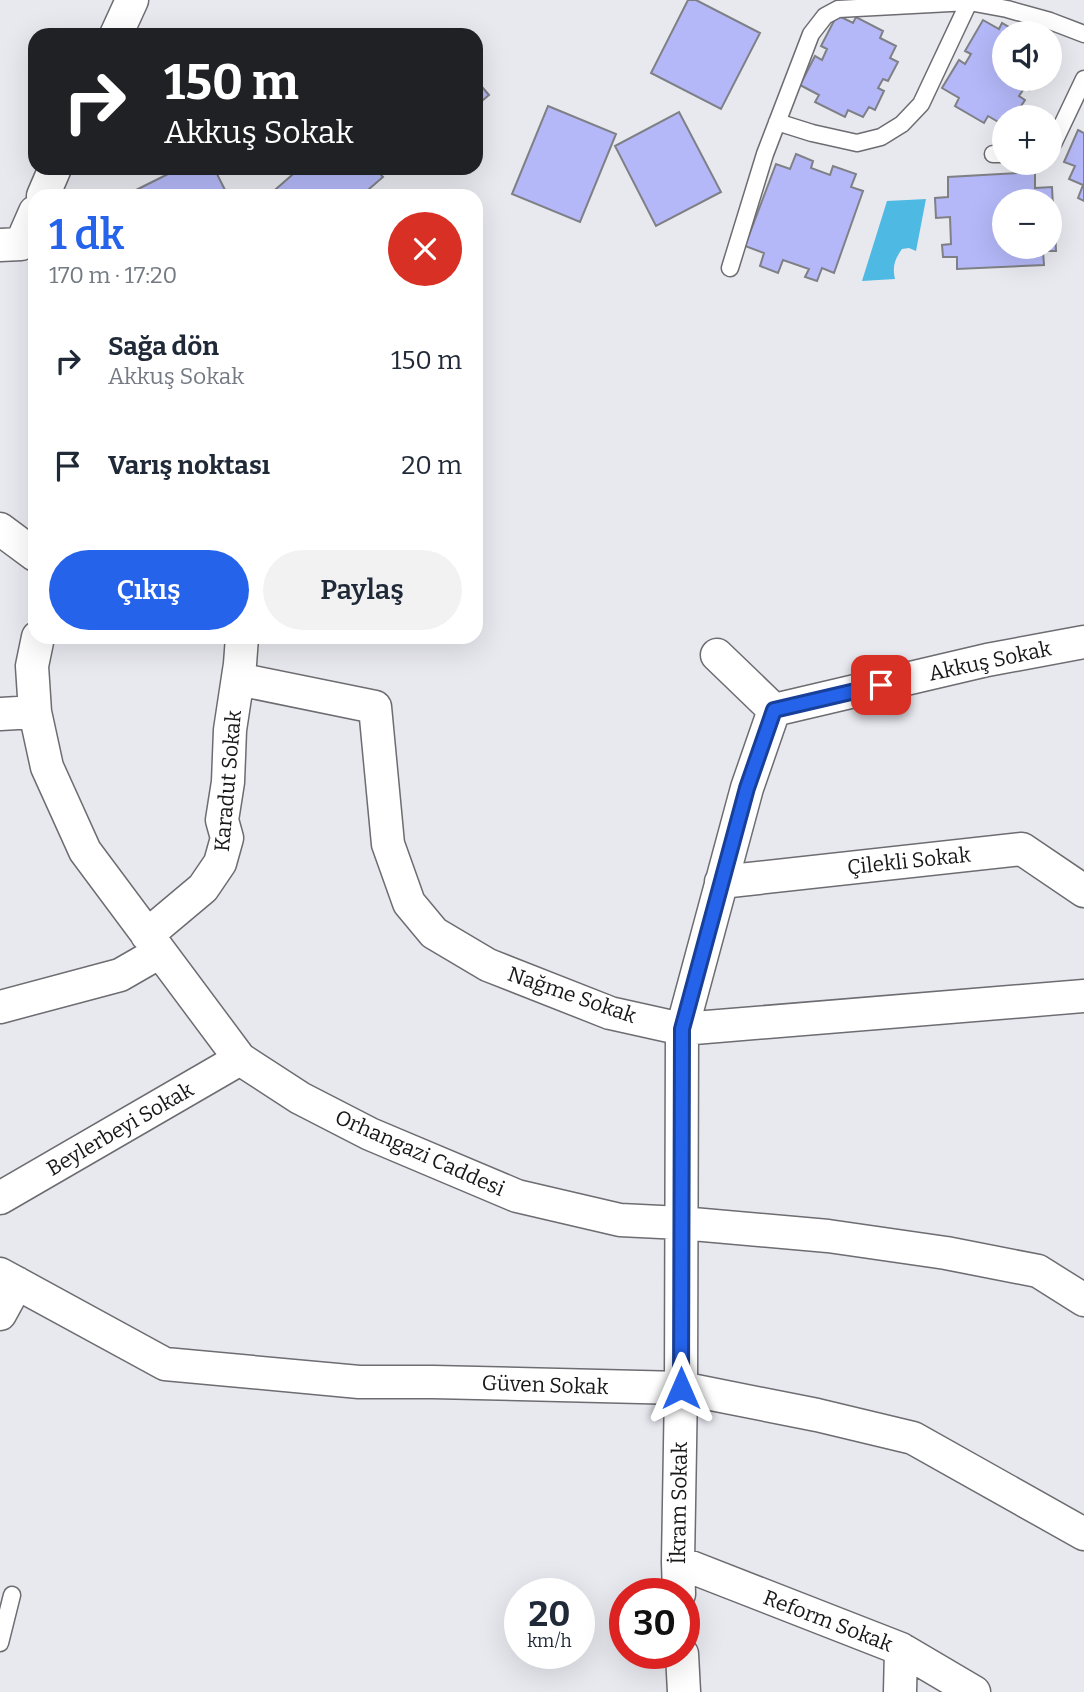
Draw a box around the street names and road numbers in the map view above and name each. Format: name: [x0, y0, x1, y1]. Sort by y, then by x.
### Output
street label: Akkuş Sokak: [926, 635, 1054, 687]
street label: Karadut Sokak: [209, 709, 247, 853]
street label: Çilekli Sokak: [846, 842, 972, 880]
street label: Nağme Sokak: [504, 961, 640, 1029]
street label: Beylerbeyi Sokak: [42, 1076, 198, 1182]
street label: Orhangazi Caddesi: [331, 1104, 509, 1202]
street label: Güven Sokak: [481, 1370, 609, 1400]
street label: İkram Sokak: [665, 1441, 693, 1564]
street label: Reform Sokak: [760, 1584, 896, 1658]

